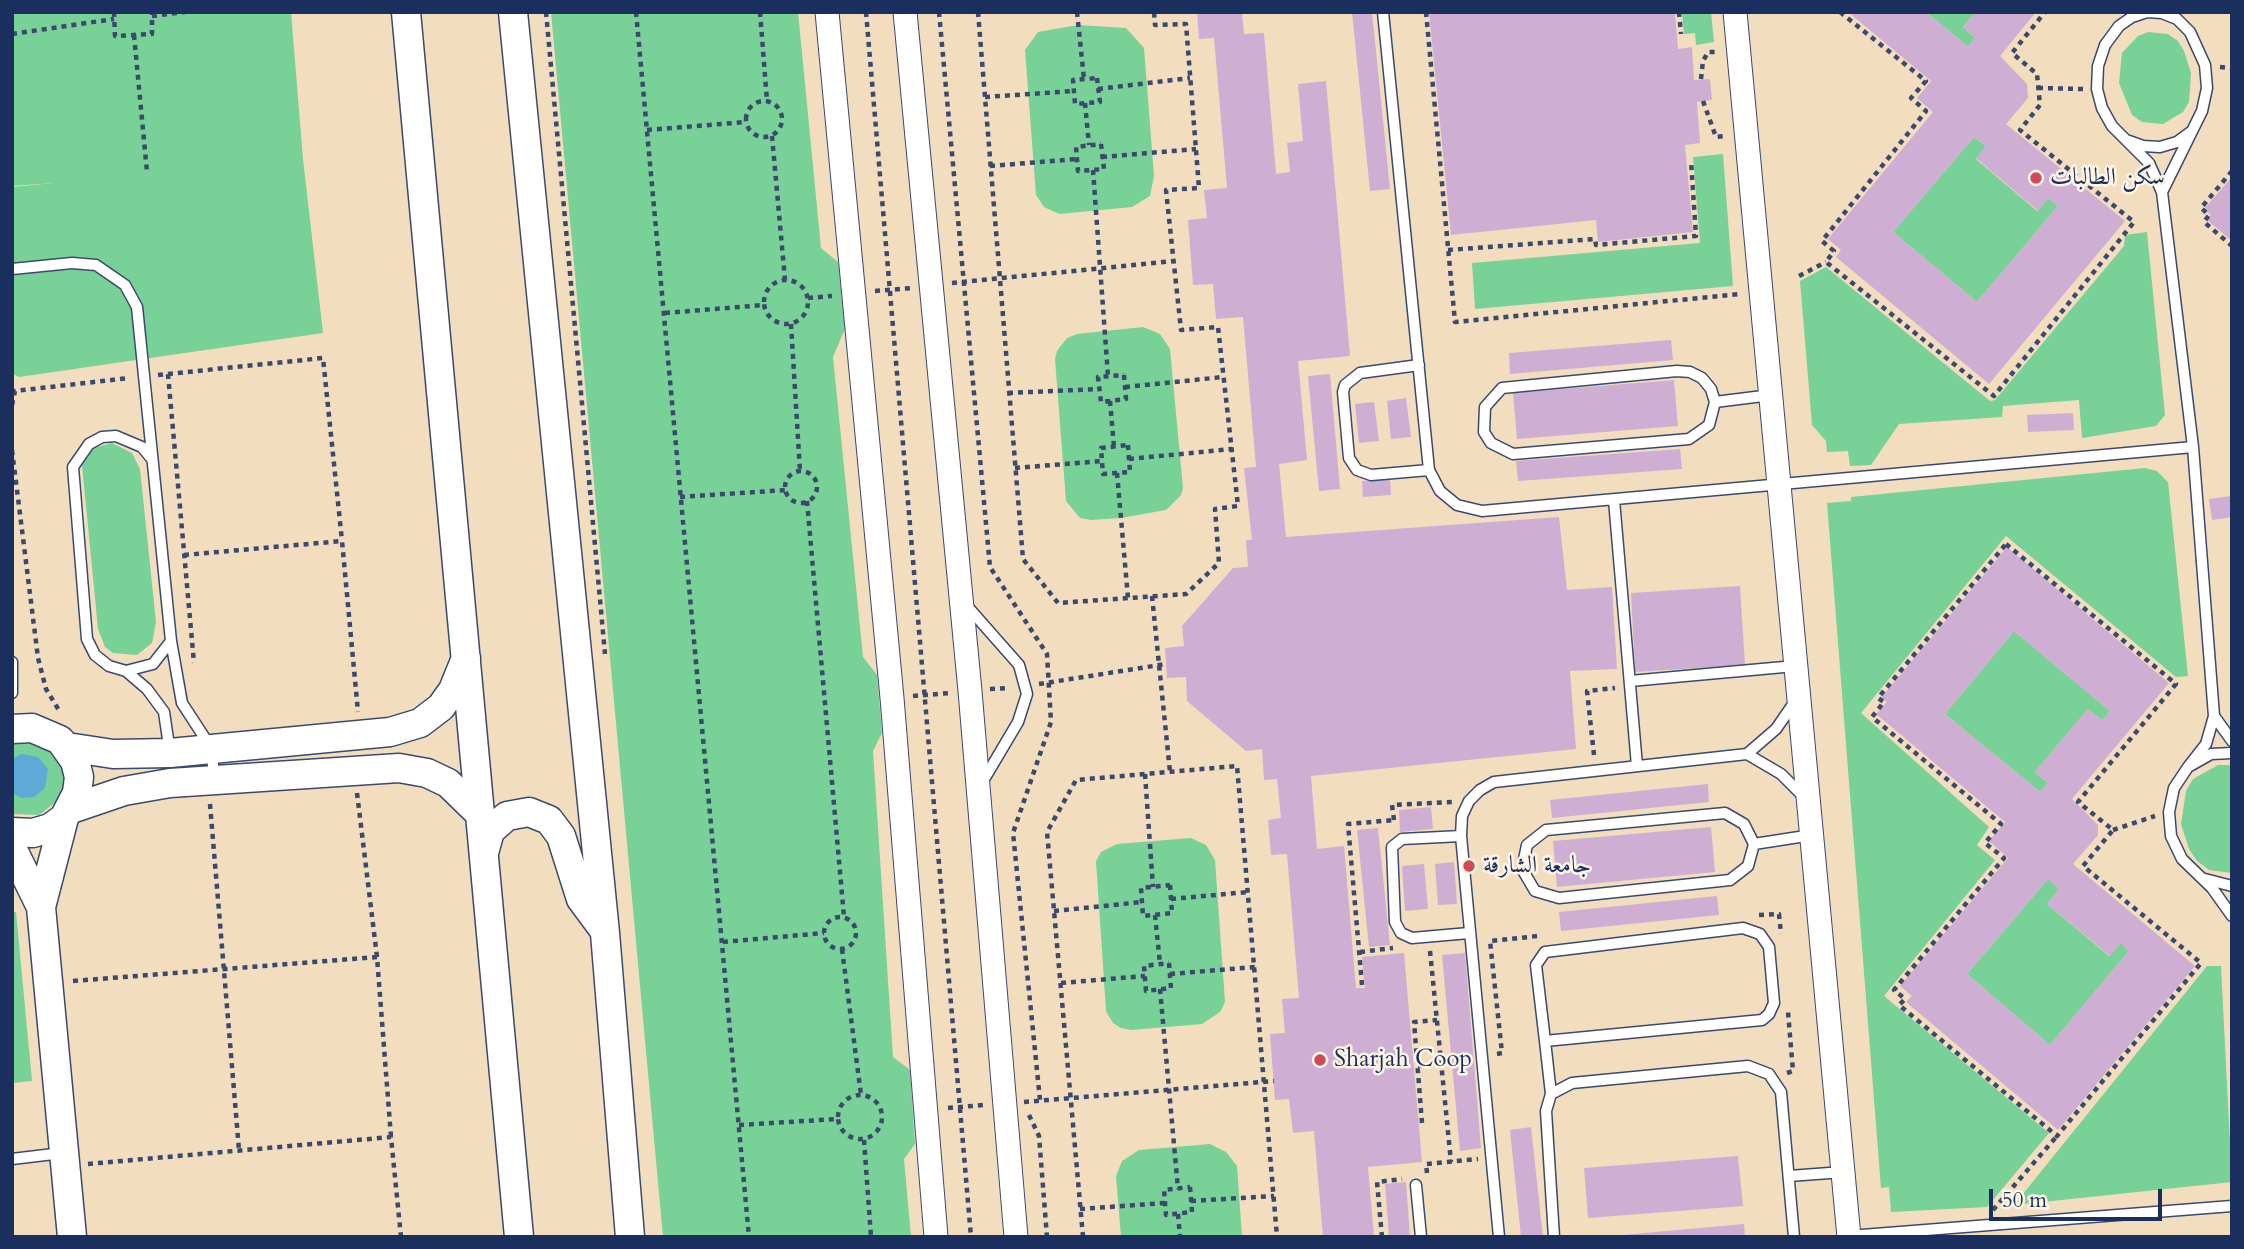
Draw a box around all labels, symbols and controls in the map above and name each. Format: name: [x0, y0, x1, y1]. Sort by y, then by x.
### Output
place label: سكن الطالبات: [2050, 164, 2165, 192]
marker: سكن الطالبات: [2028, 170, 2044, 186]
place label: جامعة الشارقة: [1483, 852, 1591, 880]
marker: جامعة الشارقة: [1461, 858, 1477, 874]
place label: Sharjah Coop: [1334, 1046, 1472, 1074]
marker: Sharjah Coop: [1312, 1052, 1328, 1068]
scale bar: [1992, 1176, 2165, 1220]
text: 50 m: [2002, 1186, 2047, 1215]

